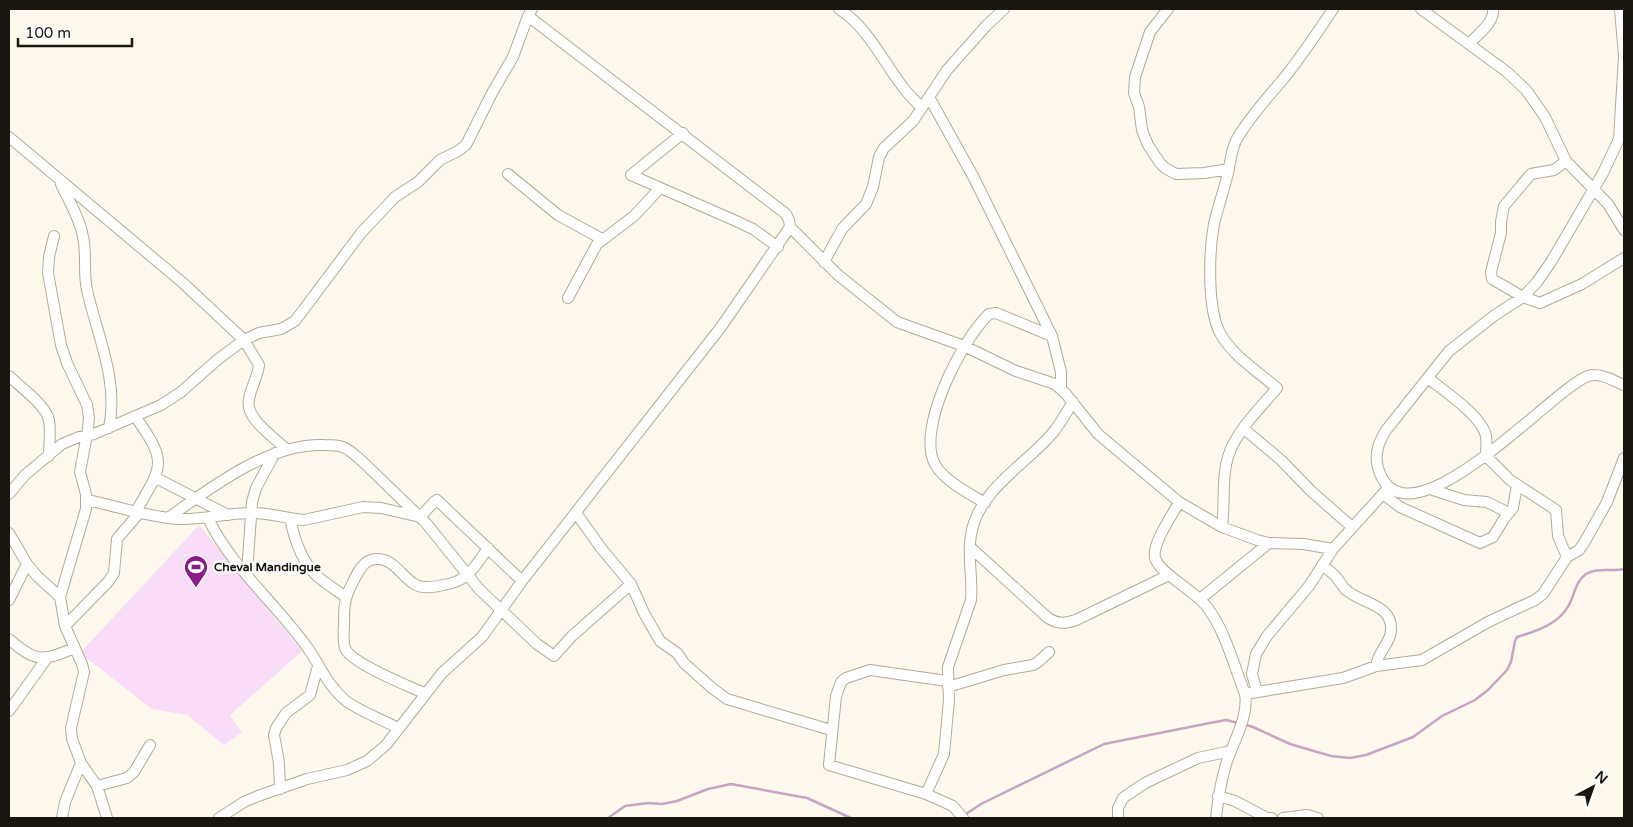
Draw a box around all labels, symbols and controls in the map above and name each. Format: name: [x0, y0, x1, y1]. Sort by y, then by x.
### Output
scale bar: [18, 15, 131, 47]
text: 100 m: [25, 24, 71, 42]
sports icon: Cheval Mandingue: [183, 554, 209, 588]
place label: Cheval Mandingue: [214, 560, 321, 575]
north arrow: [1568, 762, 1618, 812]
text: N: [1591, 767, 1611, 788]

